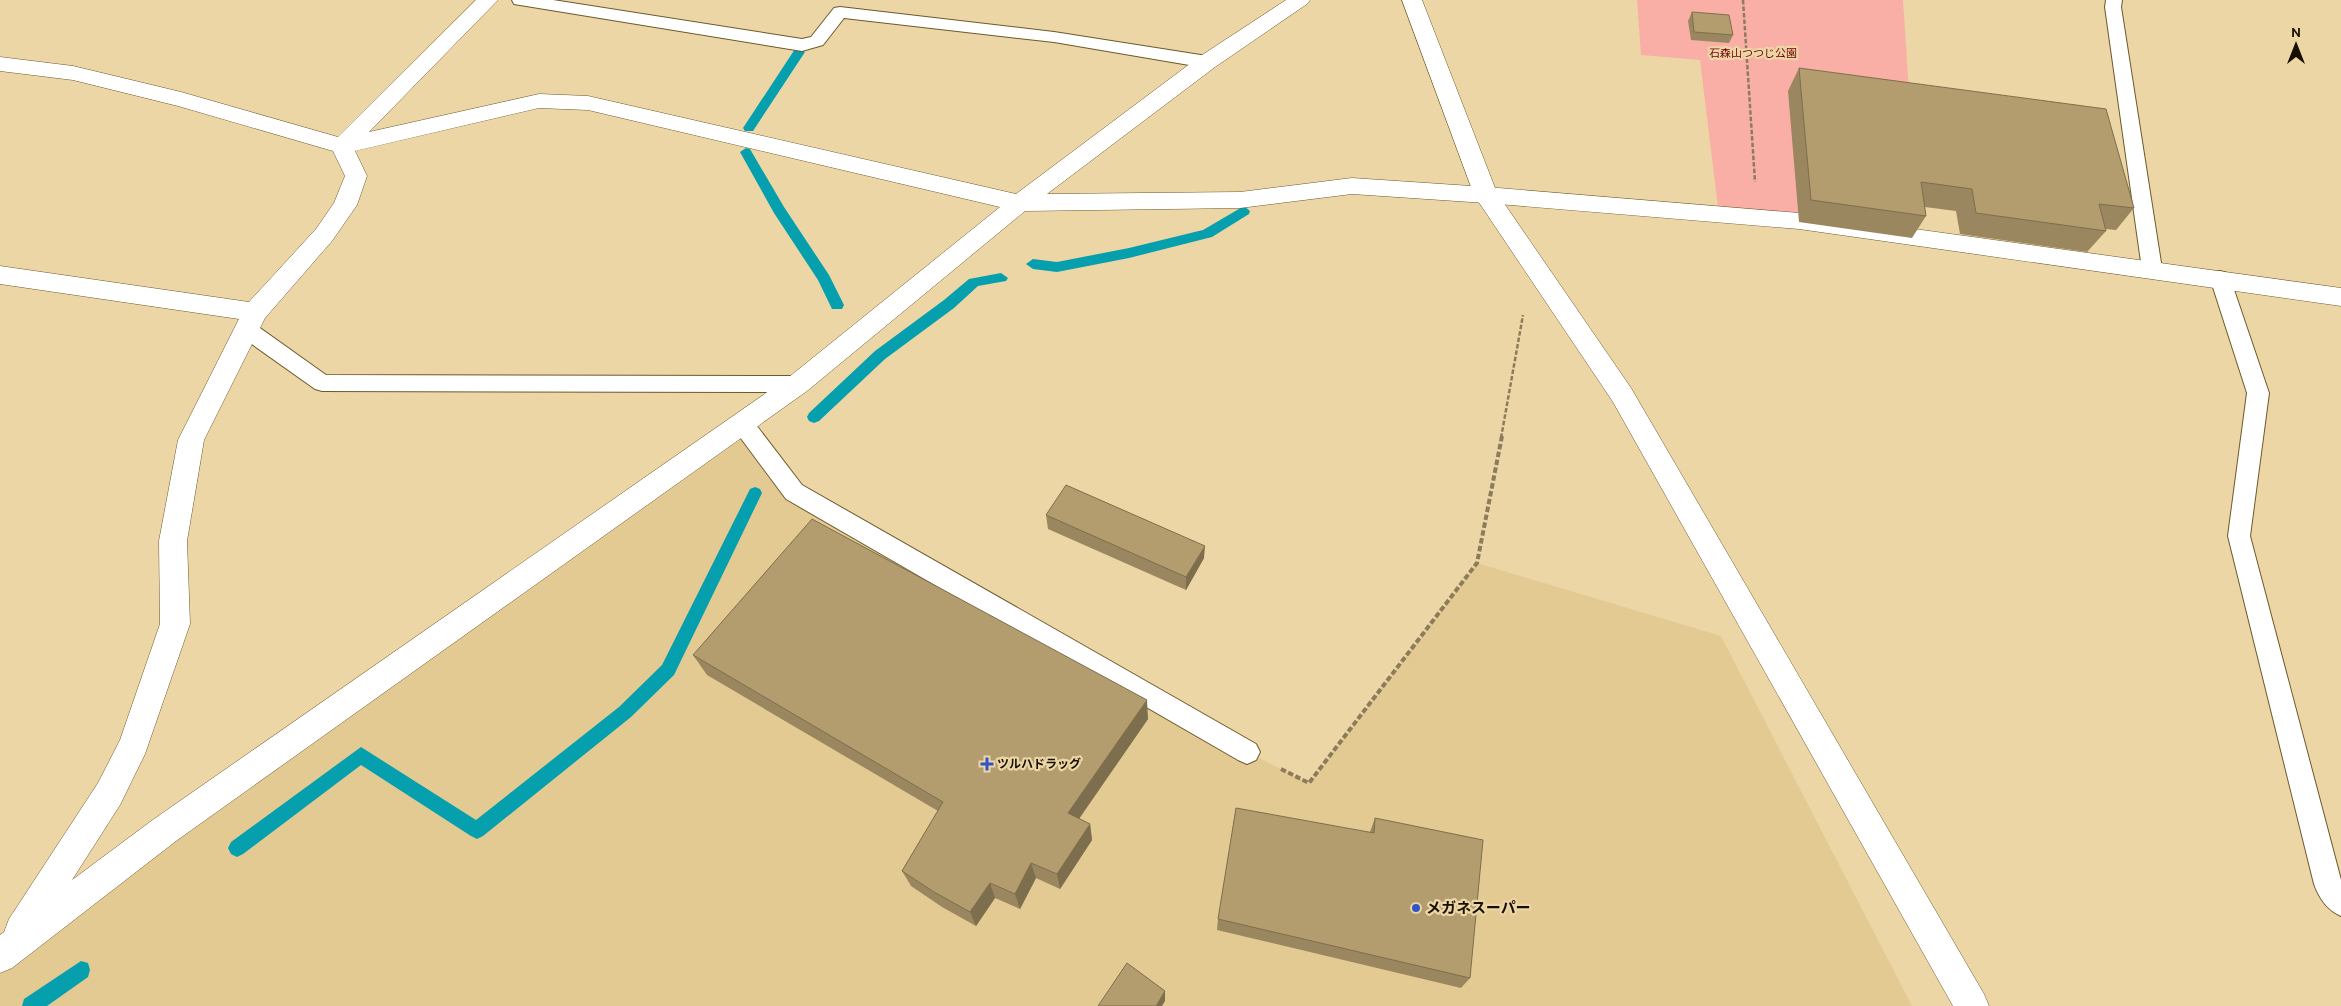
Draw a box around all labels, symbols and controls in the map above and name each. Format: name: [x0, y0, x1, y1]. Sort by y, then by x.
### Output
north arrow: [2271, 20, 2321, 70]
text: N: [2291, 25, 2301, 42]
park label: 石森山つつじ公園: [1709, 47, 1797, 61]
place label: ツルハドラッグ: [997, 757, 1081, 773]
marker: ツルハドラッグ: [981, 758, 993, 770]
place label: メガネスーパー: [1426, 900, 1531, 919]
marker: メガネスーパー: [1410, 902, 1422, 914]

